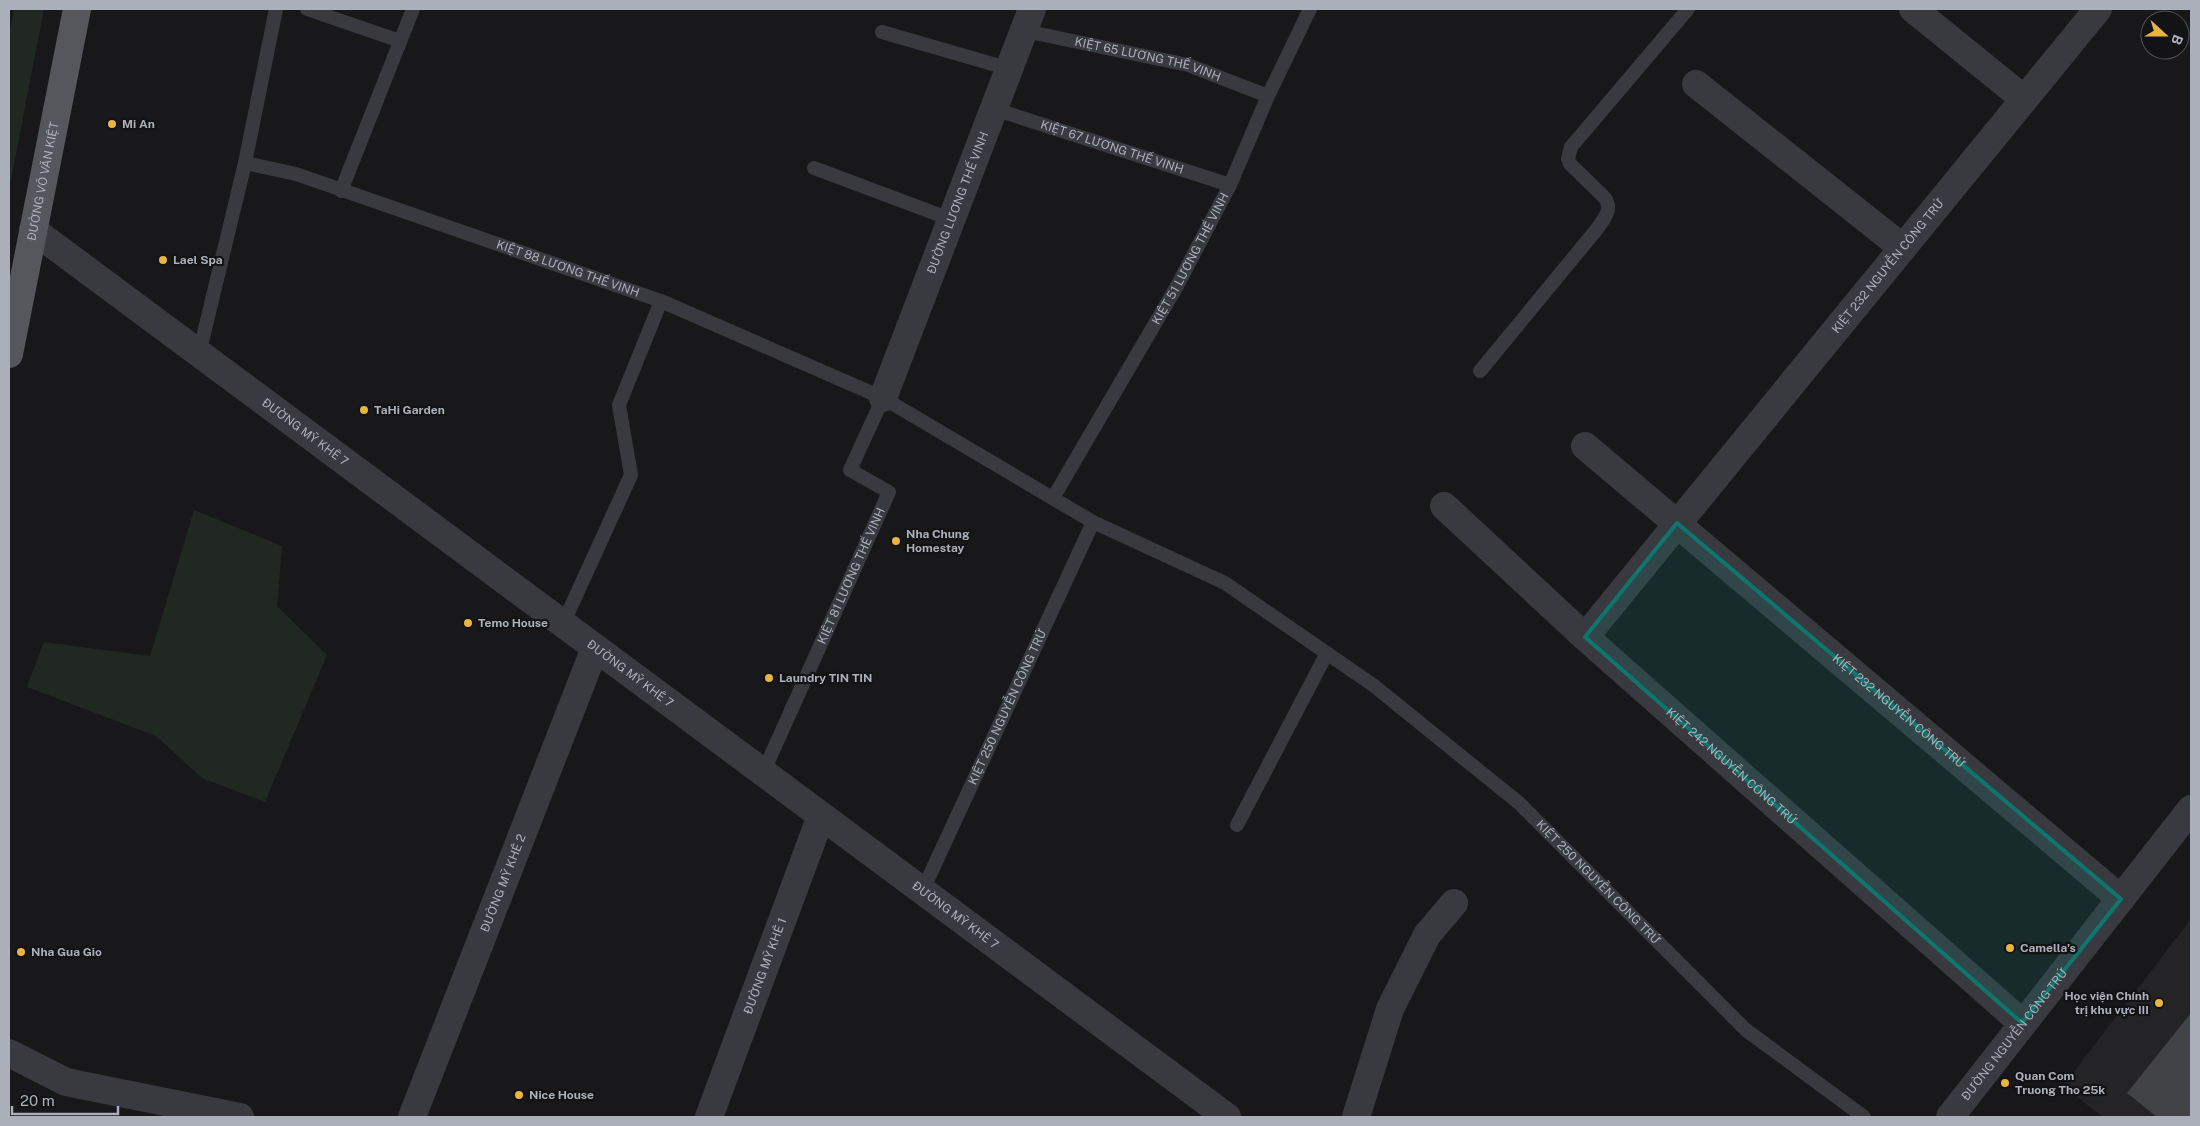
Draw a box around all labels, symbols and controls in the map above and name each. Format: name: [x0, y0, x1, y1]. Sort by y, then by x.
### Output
north arrow: [2140, 10, 2190, 60]
text: B: [2168, 32, 2186, 47]
street label: KIỆT 65 LƯƠNG THẾ VINH: [1073, 35, 1223, 84]
place label: Mi An: [122, 117, 155, 131]
street label: KIỆT 67 LƯƠNG THẾ VINH: [1039, 117, 1185, 177]
marker: Mi An: [106, 118, 118, 130]
street label: ĐƯỜNG VÕ VĂN KIỆT: [24, 121, 62, 242]
street label: ĐƯỜNG LƯƠNG THẾ VINH: [924, 130, 991, 276]
street label: KIỆT 51 LƯƠNG THẾ VINH: [1149, 190, 1232, 327]
street label: KIỆT 232 NGUYỄN CÔNG TRỨ: [1829, 196, 1947, 336]
street label: KIỆT 88 LƯƠNG THẾ VINH: [494, 237, 641, 300]
place label: Lael Spa: [173, 253, 223, 267]
marker: Lael Spa: [157, 254, 169, 266]
street label: ĐƯỜNG MỸ KHÊ 7: [259, 395, 351, 469]
place label: TaHi Garden: [374, 403, 445, 417]
marker: TaHi Garden: [358, 404, 370, 416]
street label: KIỆT 81 LƯƠNG THẾ VINH: [815, 506, 888, 646]
place label: Nha Chung Homestay: [906, 527, 970, 555]
marker: Nha Chung Homestay: [890, 535, 902, 547]
place label: Temo House: [478, 616, 548, 630]
marker: Temo House: [462, 617, 474, 629]
street label: KIỆT 250 NGUYỄN CÔNG TRỨ: [966, 626, 1050, 787]
street label: ĐƯỜNG MỸ KHÊ 7: [584, 637, 676, 710]
street label: KIỆT 232 NGUYỄN CÔNG TRỨ: [1830, 651, 1968, 772]
place label: Laundry TIN TIN: [779, 671, 872, 685]
marker: Laundry TIN TIN: [763, 672, 775, 684]
street label: KIỆT 242 NGUYỄN CÔNG TRỨ: [1663, 705, 1800, 828]
street label: KIỆT 250 NGUYỄN CÔNG TRỨ: [1533, 817, 1664, 948]
street label: ĐƯỜNG MỸ KHÊ 2: [478, 832, 529, 934]
street label: ĐƯỜNG MỸ KHÊ 7: [909, 879, 1001, 952]
street label: ĐƯỜNG MỸ KHÊ 1: [741, 916, 789, 1016]
place label: Camella’s: [2020, 941, 2076, 955]
marker: Camella’s: [2004, 942, 2016, 954]
place label: Nha Gua Gio: [31, 945, 102, 959]
marker: Nha Gua Gio: [15, 946, 27, 958]
street label: ĐƯỜNG NGUYỄN CÔNG TRỨ: [1959, 965, 2071, 1103]
place label: Học viện Chính trị khu vực III: [2064, 989, 2149, 1017]
marker: Học viện Chính trị khu vực III: [2153, 997, 2165, 1009]
place label: Quan Com Truong Tho 25k: [2015, 1069, 2105, 1097]
marker: Quan Com Truong Tho 25k: [1999, 1077, 2011, 1089]
scale bar: [12, 1084, 119, 1116]
place label: Nice House: [529, 1088, 594, 1102]
marker: Nice House: [513, 1089, 525, 1101]
text: 20 m: [20, 1092, 55, 1109]

